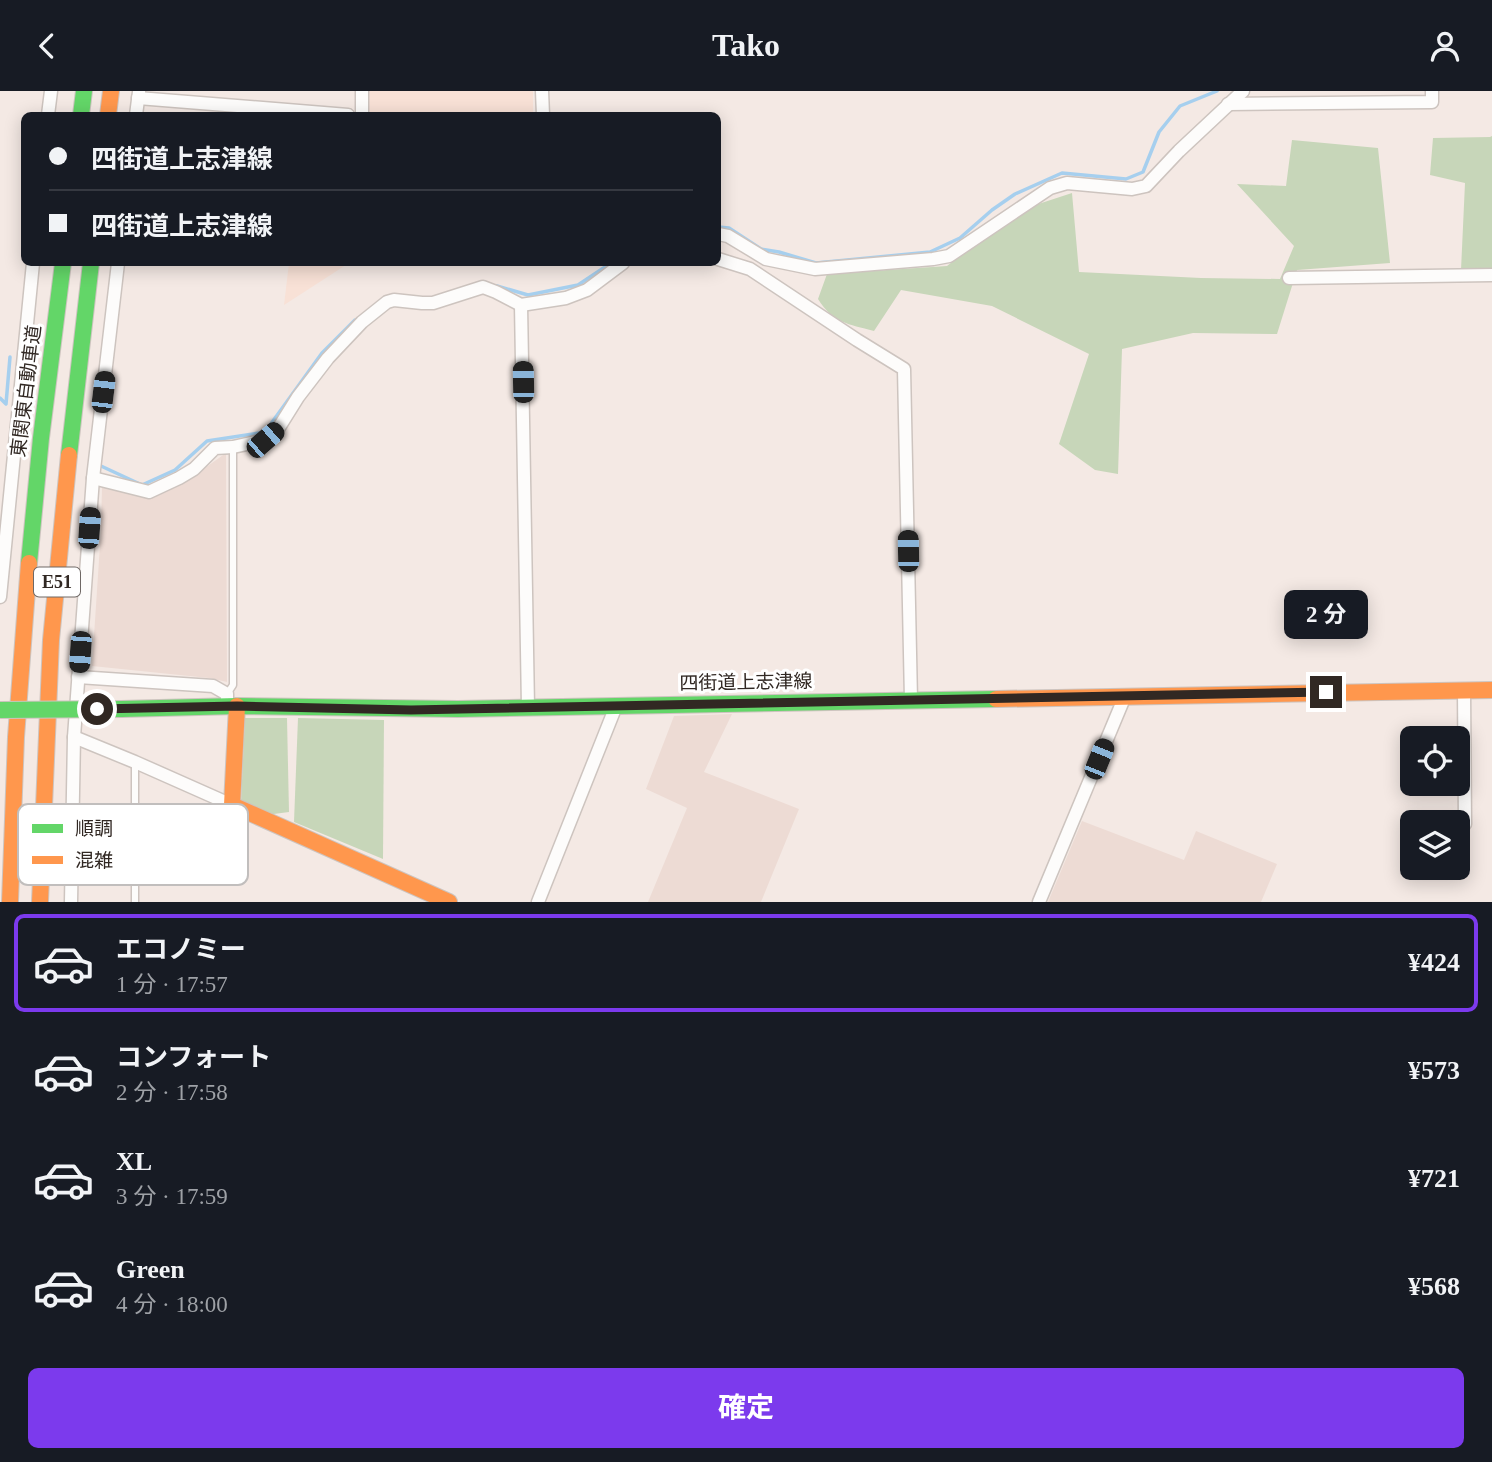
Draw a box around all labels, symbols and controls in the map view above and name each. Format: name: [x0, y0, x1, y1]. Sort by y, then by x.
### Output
icon: back: [28, 27, 66, 65]
text: Tako: [712, 27, 780, 63]
icon: person: [1426, 27, 1464, 65]
text: 四街道上志津線: [91, 145, 273, 174]
text: 四街道上志津線: [91, 212, 273, 241]
street label: 東関東自動車道: [7, 324, 45, 458]
car: [513, 361, 534, 403]
car: [91, 370, 116, 414]
car: [243, 418, 288, 462]
car: [78, 506, 101, 550]
car: [898, 530, 919, 572]
road number: E51: [34, 567, 80, 596]
callout: 2 分: [1284, 591, 1368, 639]
text: 2 分: [1306, 602, 1346, 627]
car: [69, 630, 92, 674]
street label: 四街道上志津線: [679, 670, 813, 694]
route end: [1310, 676, 1342, 708]
route start: [81, 693, 113, 725]
map controls: [1400, 726, 1470, 880]
button: locate: [1400, 726, 1470, 796]
car: [1082, 736, 1117, 782]
legend: [18, 804, 248, 885]
button: layers: [1400, 810, 1470, 880]
text: 順調: [75, 818, 113, 839]
text: 混雑: [75, 850, 113, 871]
icon: car: [32, 932, 95, 995]
text: エコノミー: [116, 935, 246, 964]
text: ¥424: [1408, 948, 1460, 977]
text: 1 分 · 17:57: [116, 972, 228, 997]
icon: car: [32, 1040, 95, 1103]
text: コンフォート: [116, 1043, 271, 1072]
text: ¥573: [1408, 1056, 1460, 1085]
text: 2 分 · 17:58: [116, 1080, 228, 1105]
text: XL: [116, 1147, 152, 1176]
icon: car: [32, 1148, 95, 1211]
text: ¥721: [1408, 1164, 1460, 1193]
text: 3 分 · 17:59: [116, 1184, 228, 1209]
text: Green: [116, 1255, 185, 1284]
icon: car: [32, 1256, 95, 1319]
text: ¥568: [1408, 1272, 1460, 1301]
text: 4 分 · 18:00: [116, 1292, 228, 1317]
button: 確定: [28, 1368, 1464, 1448]

